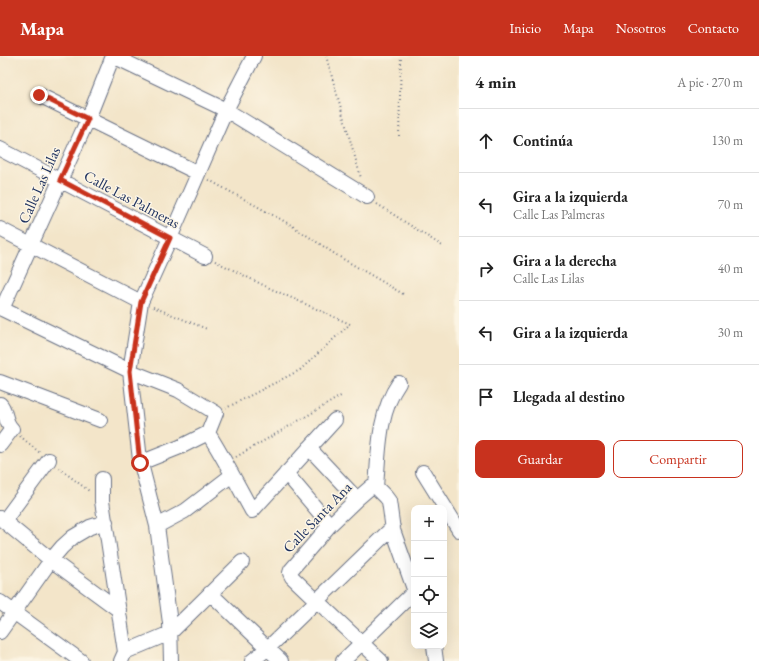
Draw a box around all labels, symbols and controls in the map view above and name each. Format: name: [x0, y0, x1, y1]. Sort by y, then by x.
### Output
text: Mapa: [20, 16, 64, 41]
text: Inicio: [510, 19, 541, 37]
text: Mapa: [563, 19, 594, 37]
text: Nosotros: [616, 19, 666, 37]
text: Contacto: [688, 19, 739, 37]
text: 4 min: [475, 71, 516, 93]
text: A pie · 270 m: [677, 74, 743, 91]
route end: [30, 86, 48, 104]
icon: ahead: [475, 130, 497, 152]
text: Continúa: [513, 131, 573, 150]
text: 130 m: [712, 132, 743, 149]
street label: Calle Las Lilas: [14, 143, 64, 226]
street label: Calle Las Palmeras: [81, 166, 183, 232]
text: Gira a la izquierda: [513, 187, 628, 206]
icon: left: [475, 194, 497, 216]
text: 70 m: [718, 196, 743, 213]
text: Calle Las Palmeras: [513, 206, 605, 223]
text: Gira a la derecha: [513, 251, 617, 270]
icon: right: [475, 258, 497, 280]
text: 40 m: [718, 260, 743, 277]
text: Calle Las Lilas: [513, 270, 584, 287]
icon: left: [475, 322, 497, 344]
text: Gira a la izquierda: [513, 323, 628, 342]
text: 30 m: [718, 324, 743, 341]
icon: arrive: [475, 386, 497, 408]
text: Llegada al destino: [513, 387, 625, 406]
button: Guardar: [475, 440, 605, 478]
button: Compartir: [613, 440, 743, 478]
route start: [131, 454, 149, 472]
street label: Calle Santa Ana: [278, 477, 356, 557]
map controls: [411, 505, 447, 649]
button: +: [411, 505, 447, 541]
button: −: [411, 541, 447, 577]
button: locate: [411, 577, 447, 613]
button: layers: [411, 613, 447, 649]

